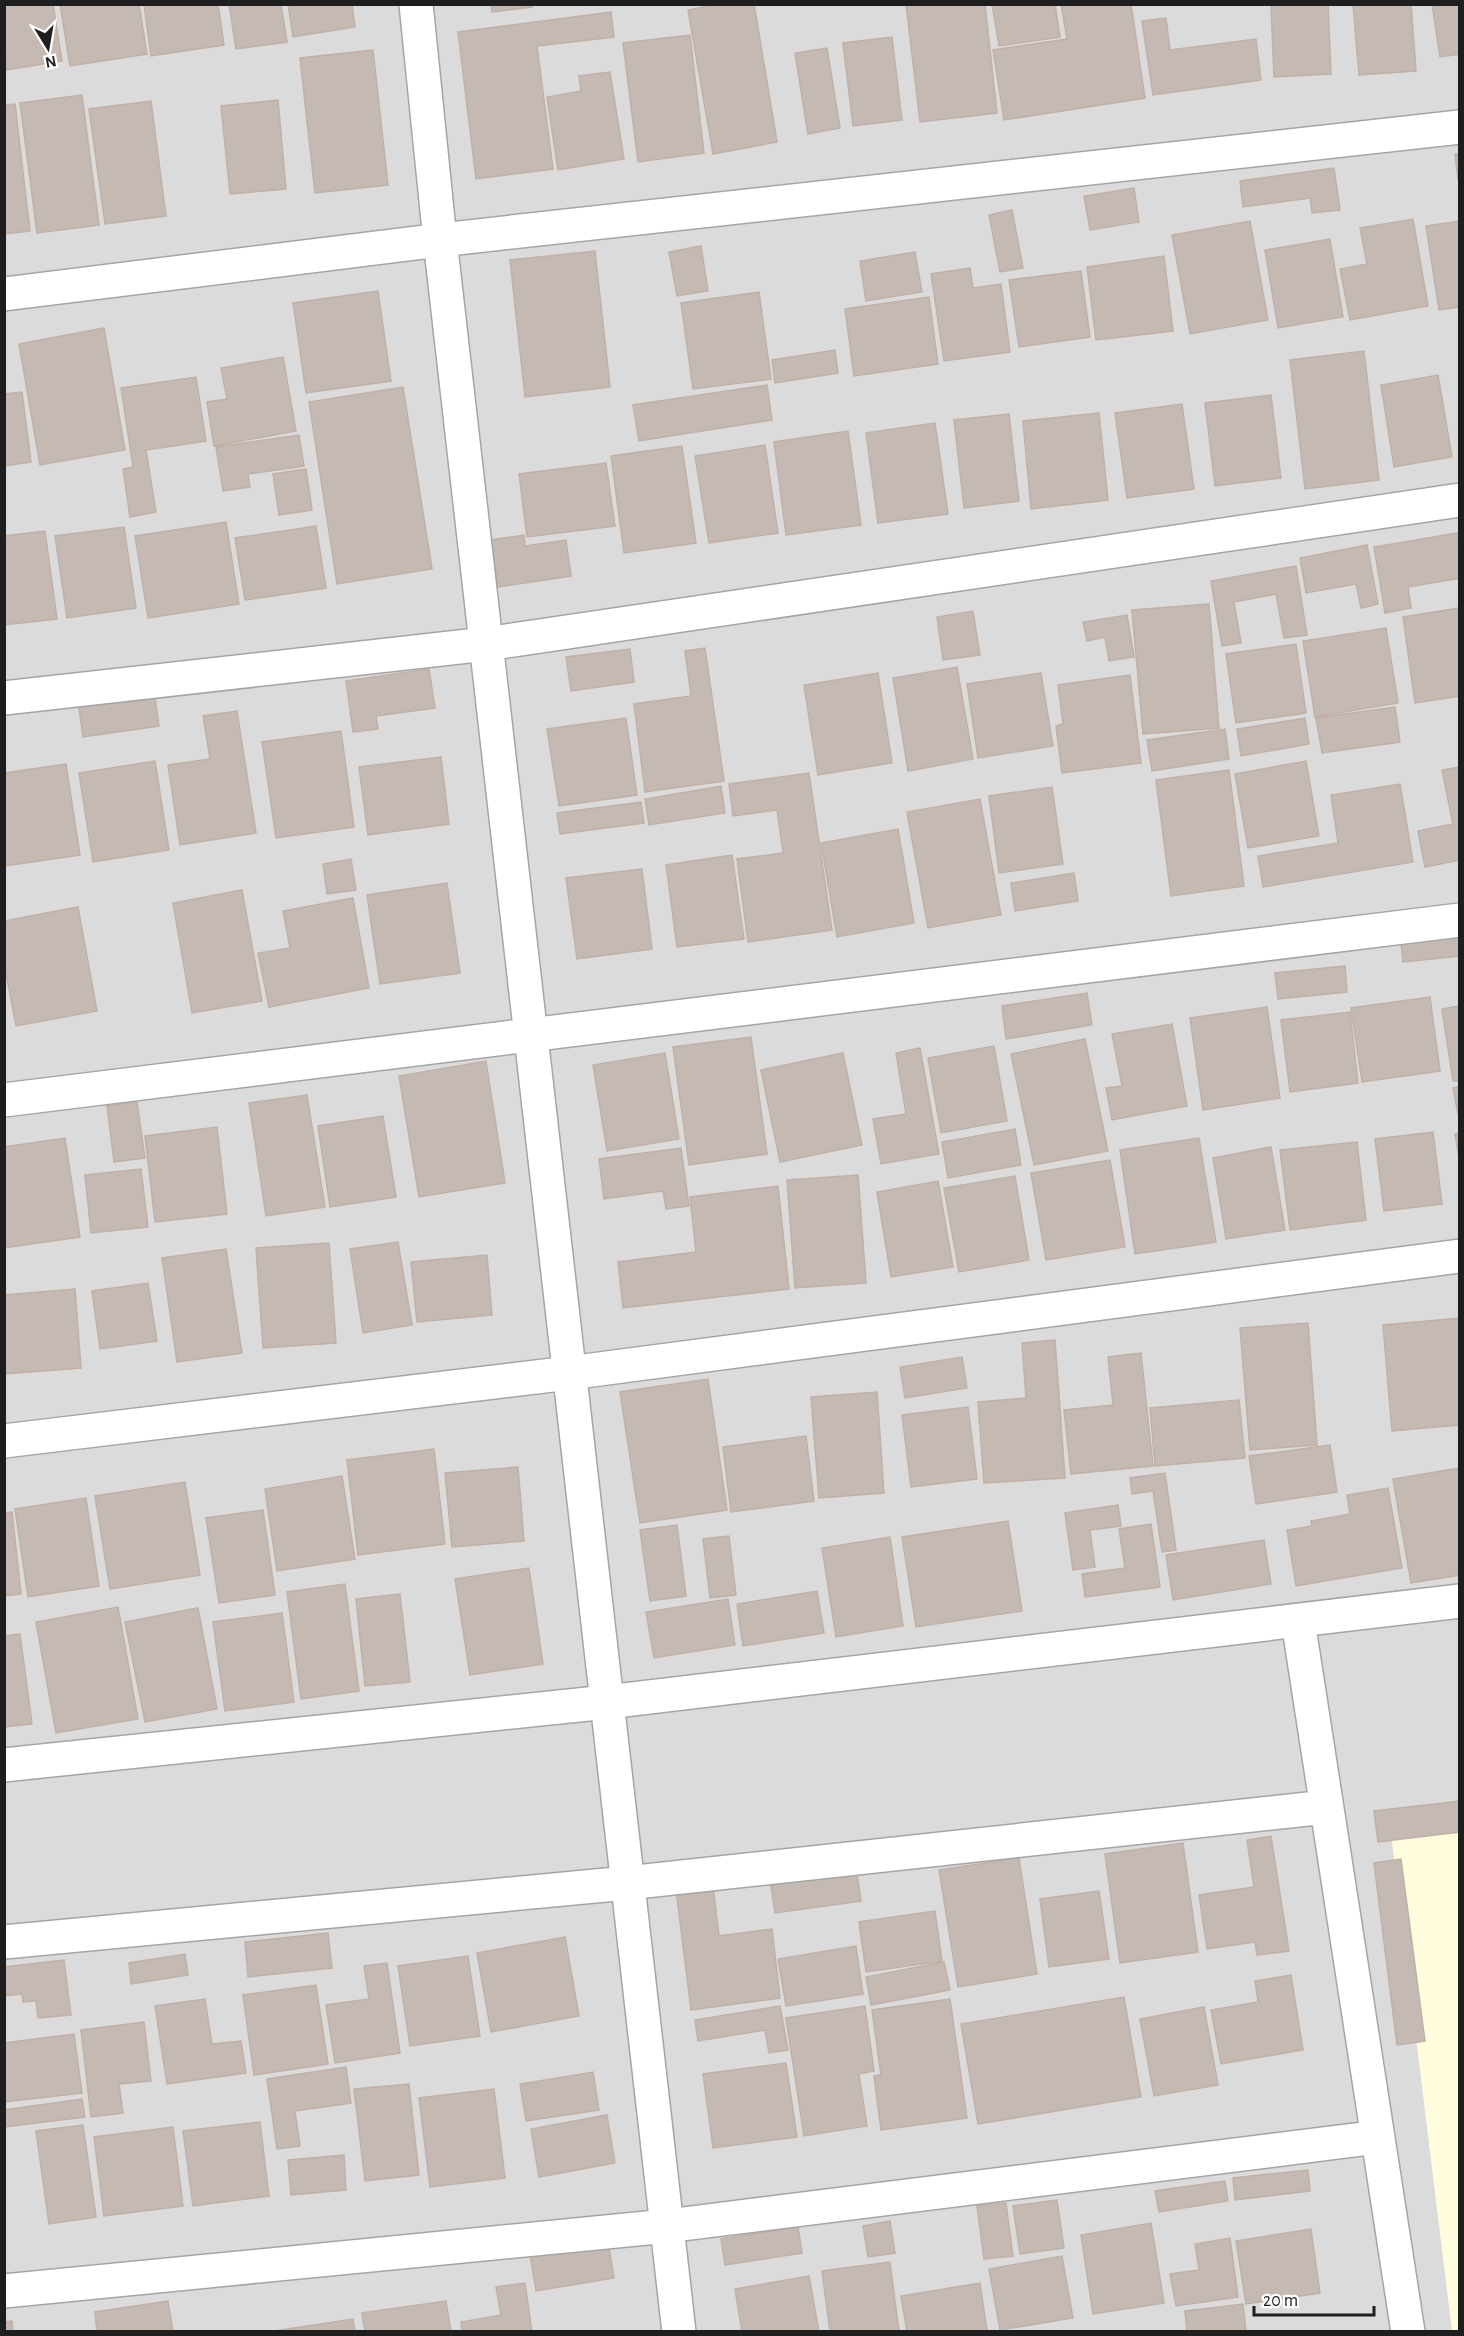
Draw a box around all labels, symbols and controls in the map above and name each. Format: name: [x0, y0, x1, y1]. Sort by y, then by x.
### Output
north arrow: [18, 18, 78, 78]
text: N: [44, 53, 58, 71]
scale bar: [1254, 2279, 1374, 2317]
text: 20 m: [1263, 2292, 1298, 2310]

